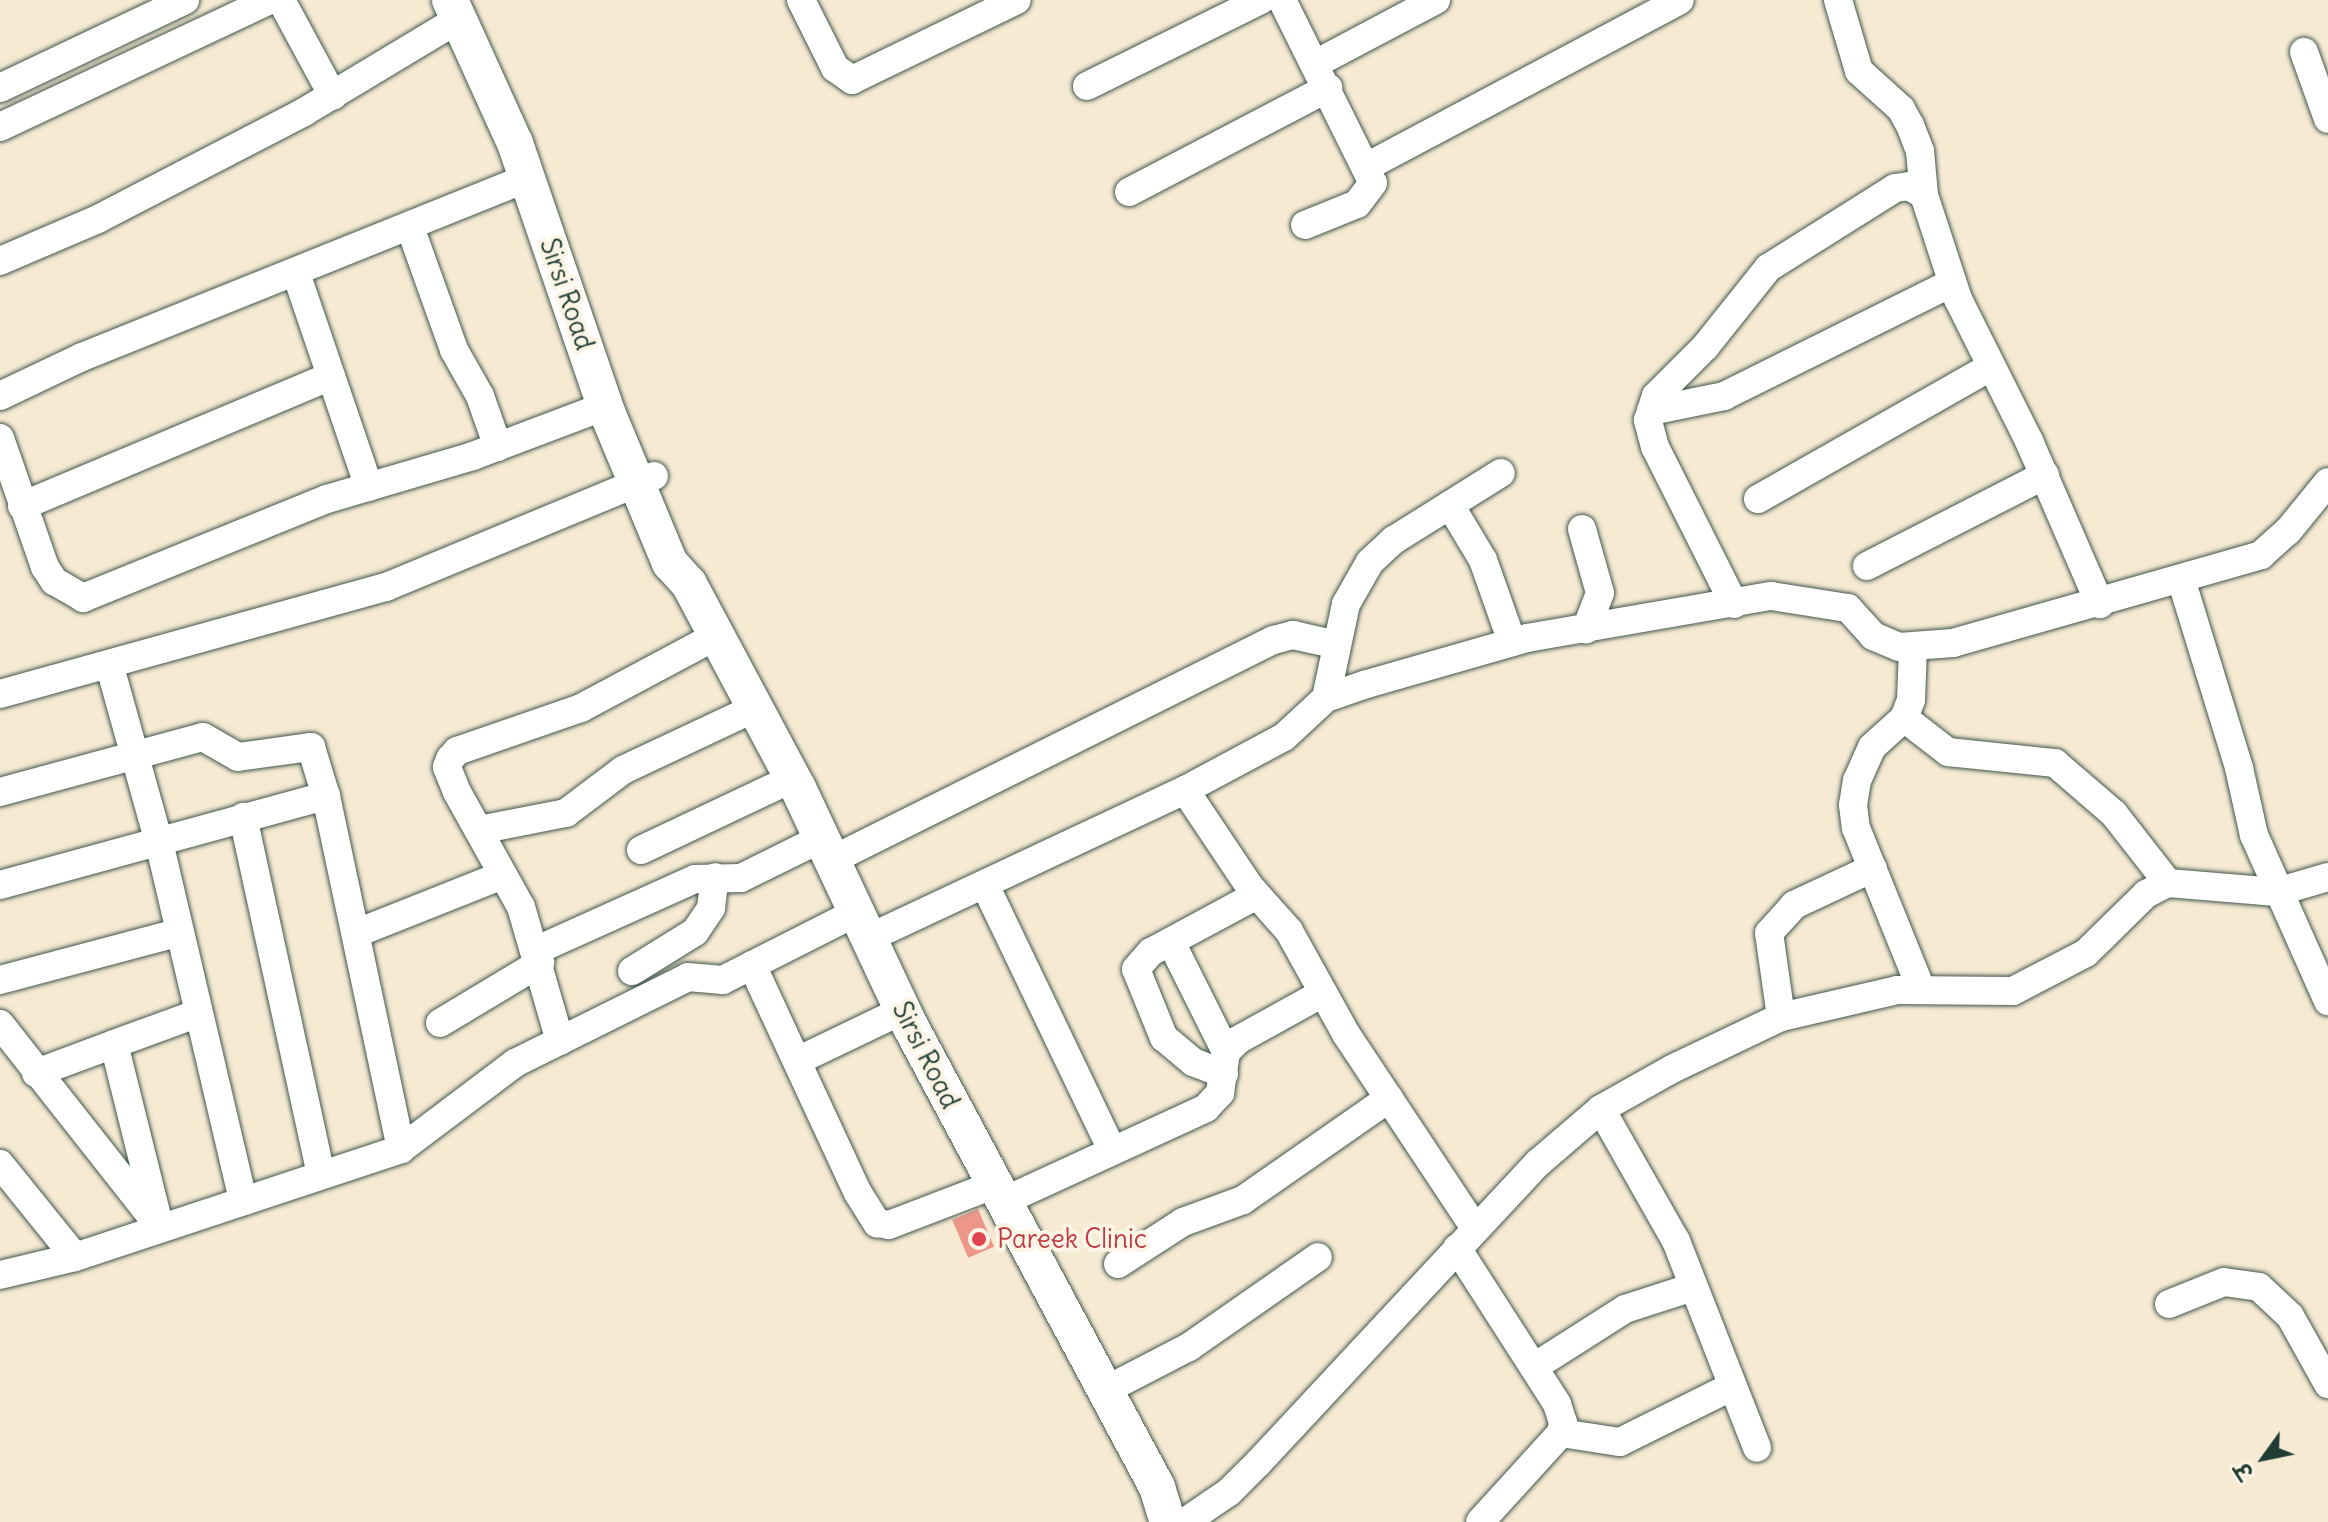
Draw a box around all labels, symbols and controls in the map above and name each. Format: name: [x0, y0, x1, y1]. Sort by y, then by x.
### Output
street label: Sirsi Road: [533, 234, 601, 354]
street label: Sirsi Road: [886, 996, 966, 1114]
place label: Pareek Clinic: [997, 1223, 1147, 1255]
marker: Pareek Clinic: [968, 1228, 990, 1250]
north arrow: [2224, 1418, 2304, 1498]
text: उ: [2228, 1457, 2260, 1485]

